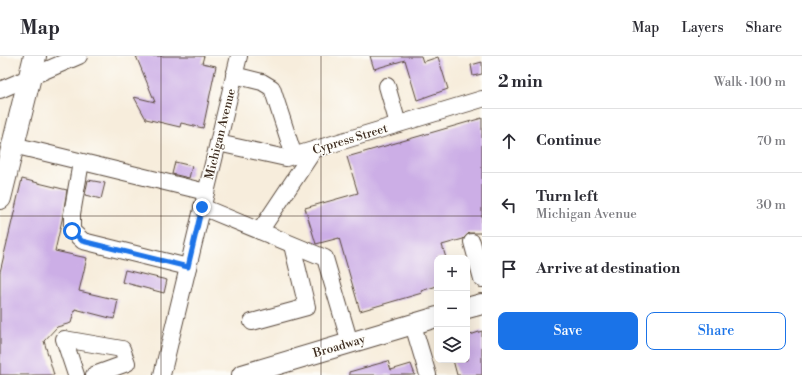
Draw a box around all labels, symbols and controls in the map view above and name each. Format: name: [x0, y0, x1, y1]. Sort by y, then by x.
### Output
text: Map: [20, 16, 60, 40]
text: Map: [632, 19, 659, 37]
text: Layers: [681, 19, 724, 37]
text: Share: [746, 19, 782, 37]
text: 2 min: [498, 71, 543, 93]
text: Walk · 100 m: [714, 74, 786, 90]
street label: Michigan Avenue: [202, 87, 239, 181]
street label: Cypress Street: [311, 121, 390, 158]
icon: ahead: [498, 130, 520, 152]
text: Continue: [536, 131, 601, 150]
text: 70 m: [757, 133, 786, 149]
text: Turn left: [536, 187, 598, 206]
icon: left: [498, 194, 520, 216]
text: 30 m: [756, 197, 786, 213]
route end: [193, 198, 211, 216]
text: Michigan Avenue: [536, 206, 637, 222]
route start: [63, 222, 81, 240]
map controls: [434, 255, 470, 363]
button: +: [434, 255, 470, 291]
icon: arrive: [498, 258, 520, 280]
text: Arrive at destination: [536, 259, 680, 278]
button: −: [434, 291, 470, 327]
button: Save: [498, 312, 638, 350]
button: Share: [646, 312, 786, 350]
button: layers: [434, 327, 470, 363]
street label: Broadway: [310, 332, 367, 361]

